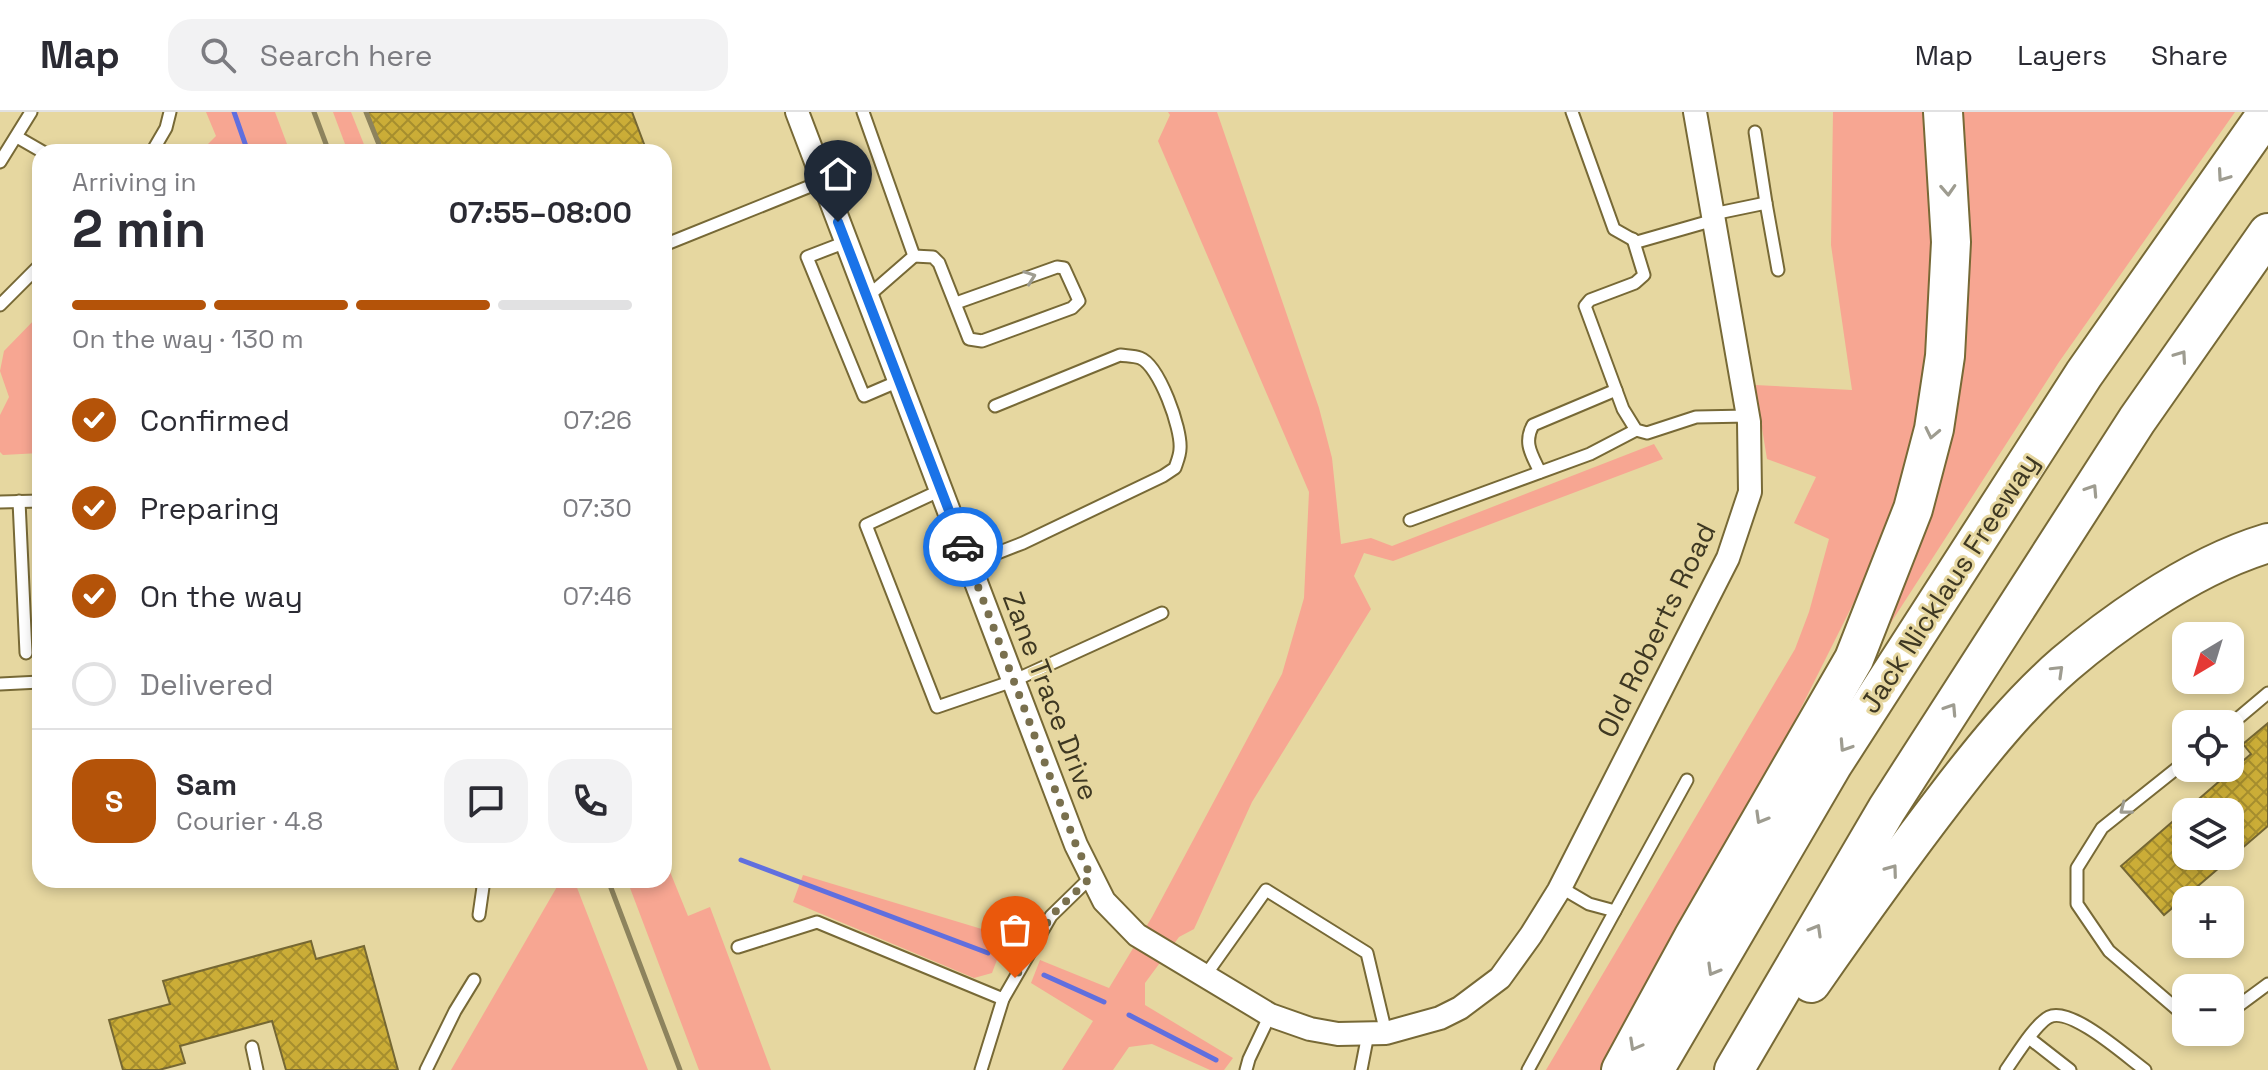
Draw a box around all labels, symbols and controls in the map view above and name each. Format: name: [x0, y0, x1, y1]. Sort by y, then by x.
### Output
search box: [168, 19, 728, 91]
text: Map: [40, 31, 120, 79]
icon: search: [196, 33, 240, 77]
text: Search here: [260, 36, 433, 75]
text: Map: [1915, 37, 1973, 73]
text: Layers: [2017, 37, 2107, 73]
text: Share: [2151, 37, 2228, 73]
pin: [804, 140, 872, 222]
icon: home: [816, 152, 860, 196]
text: Arriving in: [72, 165, 196, 199]
one-way arrow: [2218, 167, 2233, 181]
one-way arrow: [1940, 184, 1957, 197]
text: 07:55–08:00: [449, 193, 632, 232]
text: 2 min: [72, 196, 206, 262]
one-way arrow: [1022, 270, 1036, 287]
text: On the way · 130 m: [72, 322, 304, 356]
one-way arrow: [2172, 350, 2186, 365]
icon: check: [72, 398, 116, 442]
text: Confirmed: [140, 401, 290, 440]
text: 07:26: [563, 403, 632, 437]
one-way arrow: [1924, 425, 1941, 439]
street label: Jack Nicklaus Freeway: [1851, 446, 2047, 720]
one-way arrow: [2082, 484, 2097, 499]
icon: check: [72, 486, 116, 530]
text: Preparing: [140, 489, 279, 528]
text: 07:30: [562, 491, 632, 525]
courier: [923, 507, 1003, 587]
street label: Old Roberts Road: [1588, 517, 1724, 743]
icon: car: [941, 525, 985, 569]
icon: check: [72, 574, 116, 618]
text: On the way: [140, 577, 303, 616]
text: 07:46: [562, 579, 632, 613]
street label: Zane Trace Drive: [995, 587, 1107, 805]
north arrow: [2172, 622, 2244, 694]
map controls: [2172, 622, 2244, 1046]
text: Delivered: [140, 665, 274, 704]
one-way arrow: [2049, 666, 2063, 680]
one-way arrow: [1942, 703, 1957, 717]
button: locate: [2172, 710, 2244, 782]
one-way arrow: [1839, 737, 1854, 751]
button: chat: [444, 759, 528, 843]
button: phone: [548, 759, 632, 843]
text: Sam: [176, 765, 237, 804]
text: S: [105, 782, 123, 821]
button: layers: [2172, 798, 2244, 870]
one-way arrow: [2119, 800, 2134, 814]
text: Courier · 4.8: [176, 804, 323, 838]
one-way arrow: [1755, 809, 1771, 824]
one-way arrow: [1882, 864, 1896, 879]
button: +: [2172, 886, 2244, 958]
pin: [981, 896, 1049, 978]
icon: bag: [993, 908, 1037, 952]
one-way arrow: [1806, 924, 1822, 939]
one-way arrow: [1707, 961, 1723, 975]
button: −: [2172, 974, 2244, 1046]
one-way arrow: [1629, 1037, 1644, 1051]

